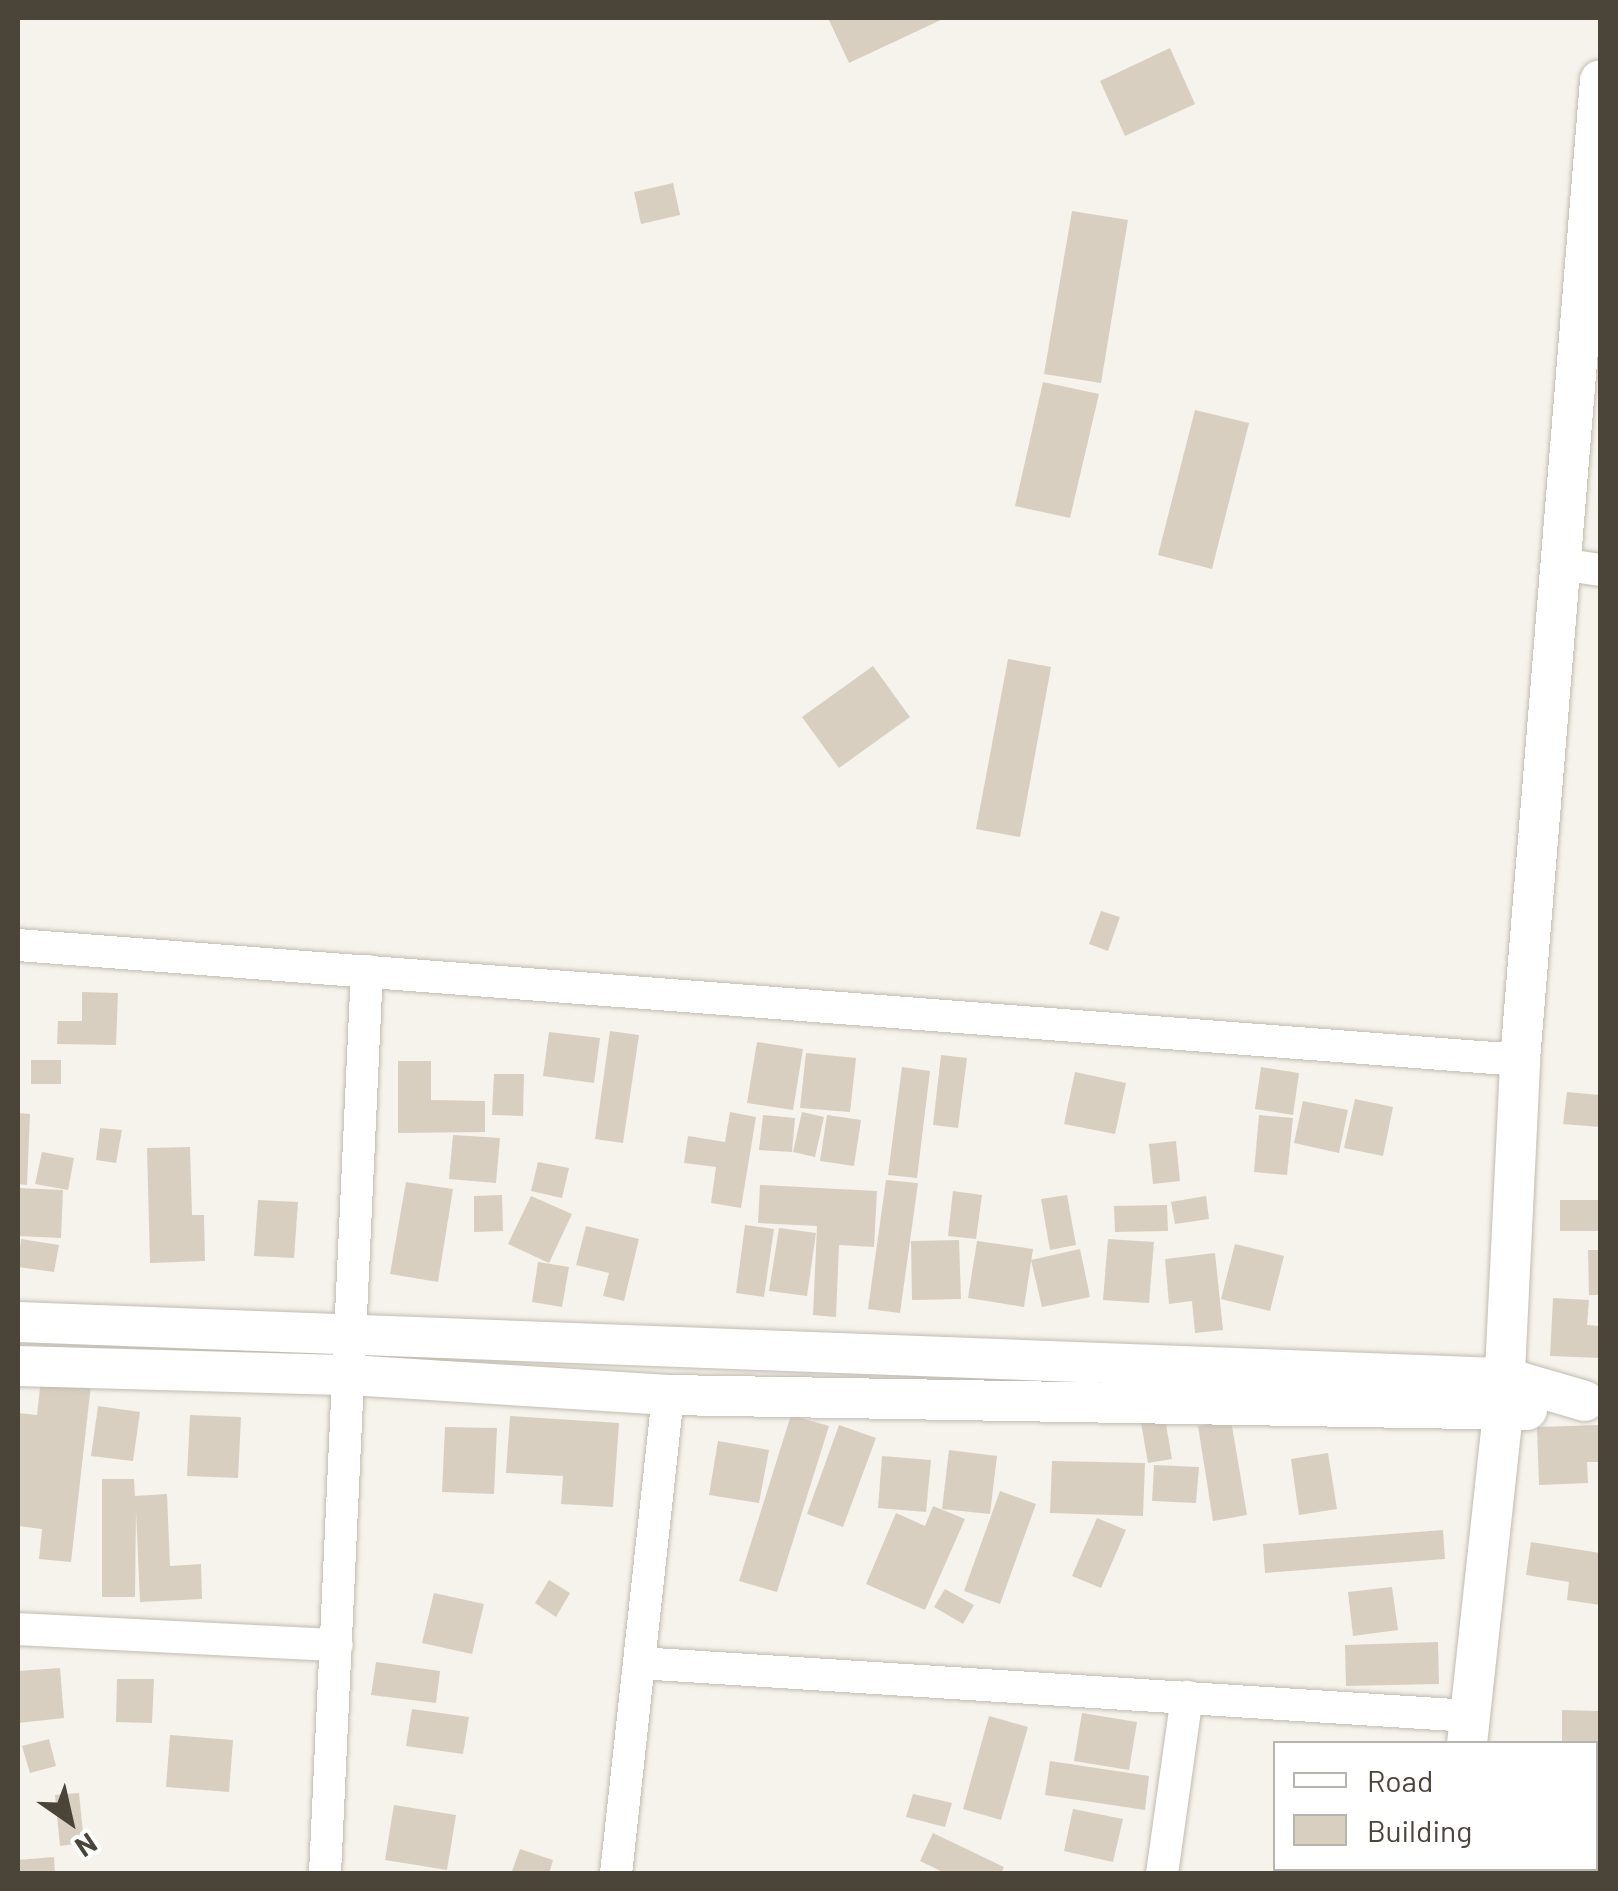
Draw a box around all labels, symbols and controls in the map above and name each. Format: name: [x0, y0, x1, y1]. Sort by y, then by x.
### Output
legend: [1273, 1741, 1598, 1871]
text: Road: [1367, 1762, 1433, 1798]
north arrow: [20, 1771, 120, 1871]
text: Building: [1367, 1812, 1472, 1848]
text: N: [70, 1827, 104, 1865]

